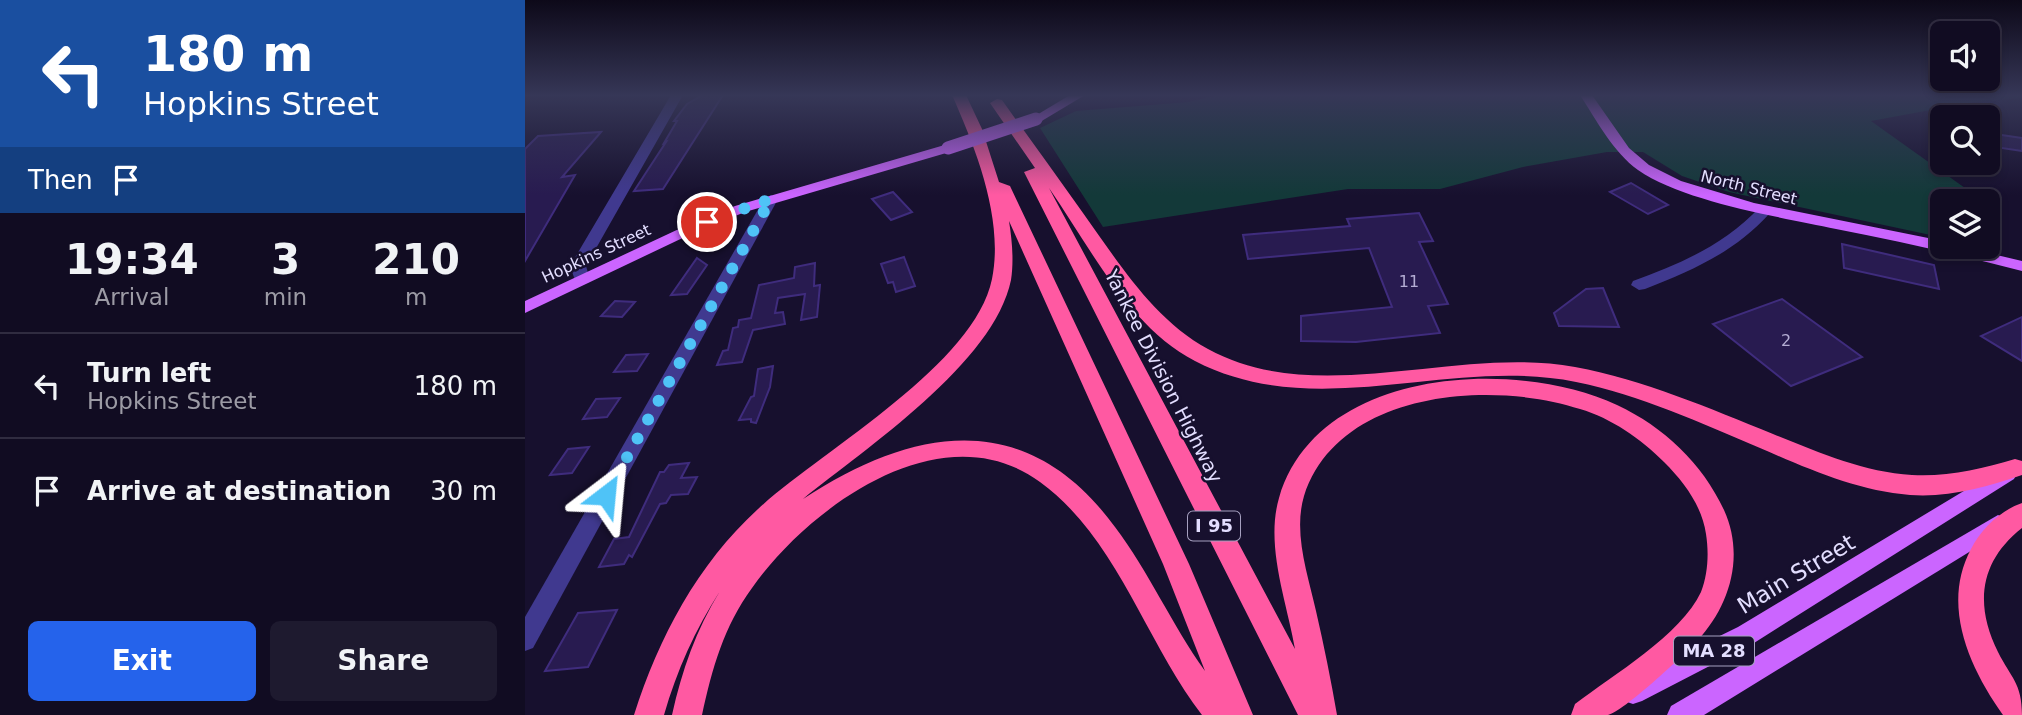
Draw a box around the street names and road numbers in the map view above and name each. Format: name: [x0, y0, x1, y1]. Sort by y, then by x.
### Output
street label: North Street: [1699, 166, 1799, 209]
street label: Hopkins Street: [539, 220, 654, 287]
street label: Yankee Division Highway: [1100, 265, 1227, 486]
road number: I 95: [1188, 512, 1240, 540]
street label: Main Street: [1733, 529, 1859, 619]
road number: MA 28: [1674, 636, 1754, 666]

